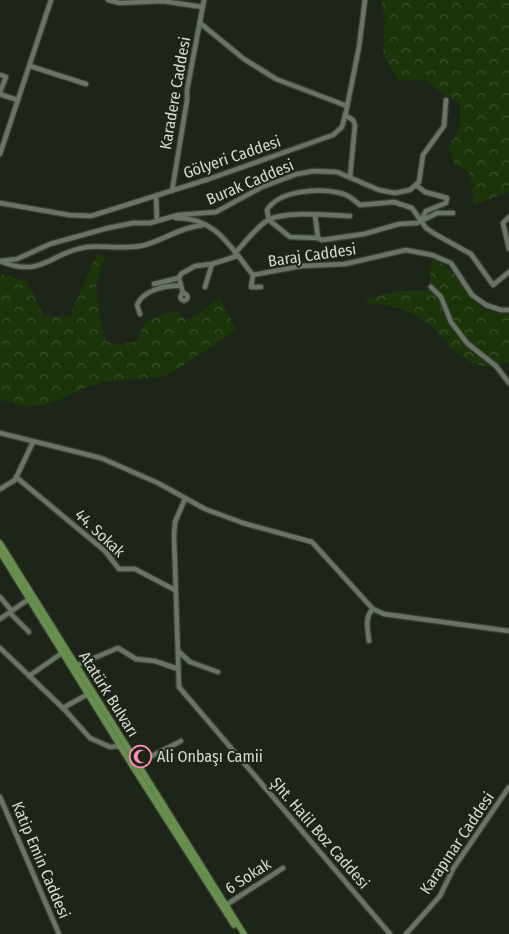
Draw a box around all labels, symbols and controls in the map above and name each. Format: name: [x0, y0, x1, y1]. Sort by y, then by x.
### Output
street label: Karadere Caddesi: [156, 35, 194, 151]
street label: Gölyeri Caddesi: [181, 131, 283, 183]
street label: Burak Caddesi: [203, 155, 297, 209]
street label: Baraj Caddesi: [267, 239, 357, 271]
street label: 44. Sokak: [71, 505, 129, 561]
street label: Atatürk Bulvarı: [75, 648, 143, 740]
mosque icon: Ali Onbaşı Camii: [129, 744, 153, 768]
place label: Ali Onbaşı Camii: [157, 747, 263, 766]
street label: Şht. Halil Boz Caddesi: [266, 773, 374, 893]
street label: Karapınar Caddesi: [416, 788, 498, 898]
street label: Katip Emin Caddesi: [8, 799, 74, 921]
street label: 6 Sokak: [222, 854, 275, 898]

